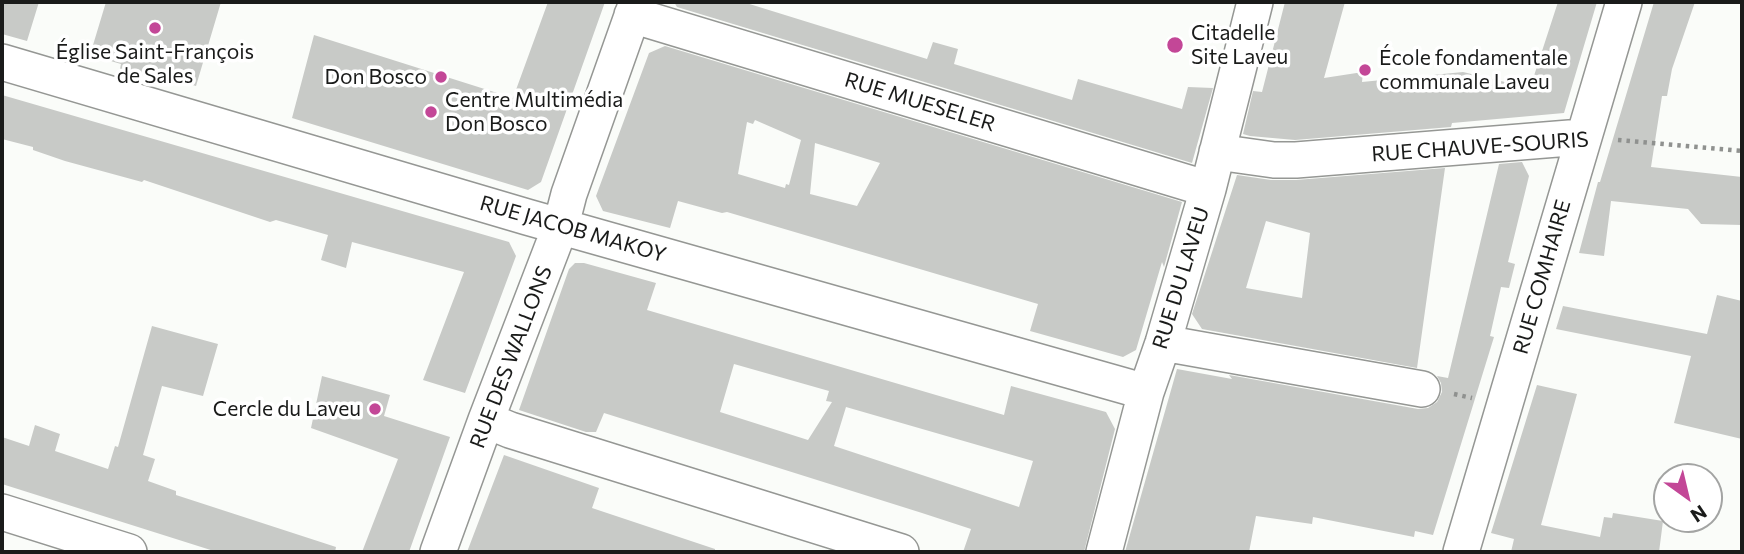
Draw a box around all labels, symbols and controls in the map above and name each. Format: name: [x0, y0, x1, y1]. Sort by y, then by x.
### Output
marker: Église Saint-François de Sales: [147, 20, 163, 36]
place label: Citadelle Site Laveu: [1191, 20, 1288, 70]
marker: Citadelle Site Laveu: [1165, 35, 1185, 55]
place label: Église Saint-François de Sales: [56, 39, 254, 89]
place label: École fondamentale communale Laveu: [1379, 45, 1568, 95]
marker: École fondamentale communale Laveu: [1357, 62, 1373, 78]
place label: Don Bosco: [325, 64, 427, 90]
street label: RUE MUESELER: [841, 67, 999, 137]
marker: Don Bosco: [433, 69, 449, 85]
place label: Centre Multimédia Don Bosco: [445, 87, 623, 137]
marker: Centre Multimédia Don Bosco: [423, 104, 439, 120]
street label: RUE CHAUVE-SOURIS: [1371, 127, 1589, 167]
street label: RUE JACOB MAKOY: [477, 190, 669, 268]
street label: RUE COMHAIRE: [1508, 197, 1576, 357]
street label: RUE DU LAVEU: [1147, 204, 1215, 352]
street label: RUE DES WALLONS: [465, 262, 557, 452]
place label: Cercle du Laveu: [213, 396, 361, 422]
marker: Cercle du Laveu: [367, 401, 383, 417]
north arrow: [1653, 463, 1723, 533]
text: N: [1687, 501, 1711, 528]

